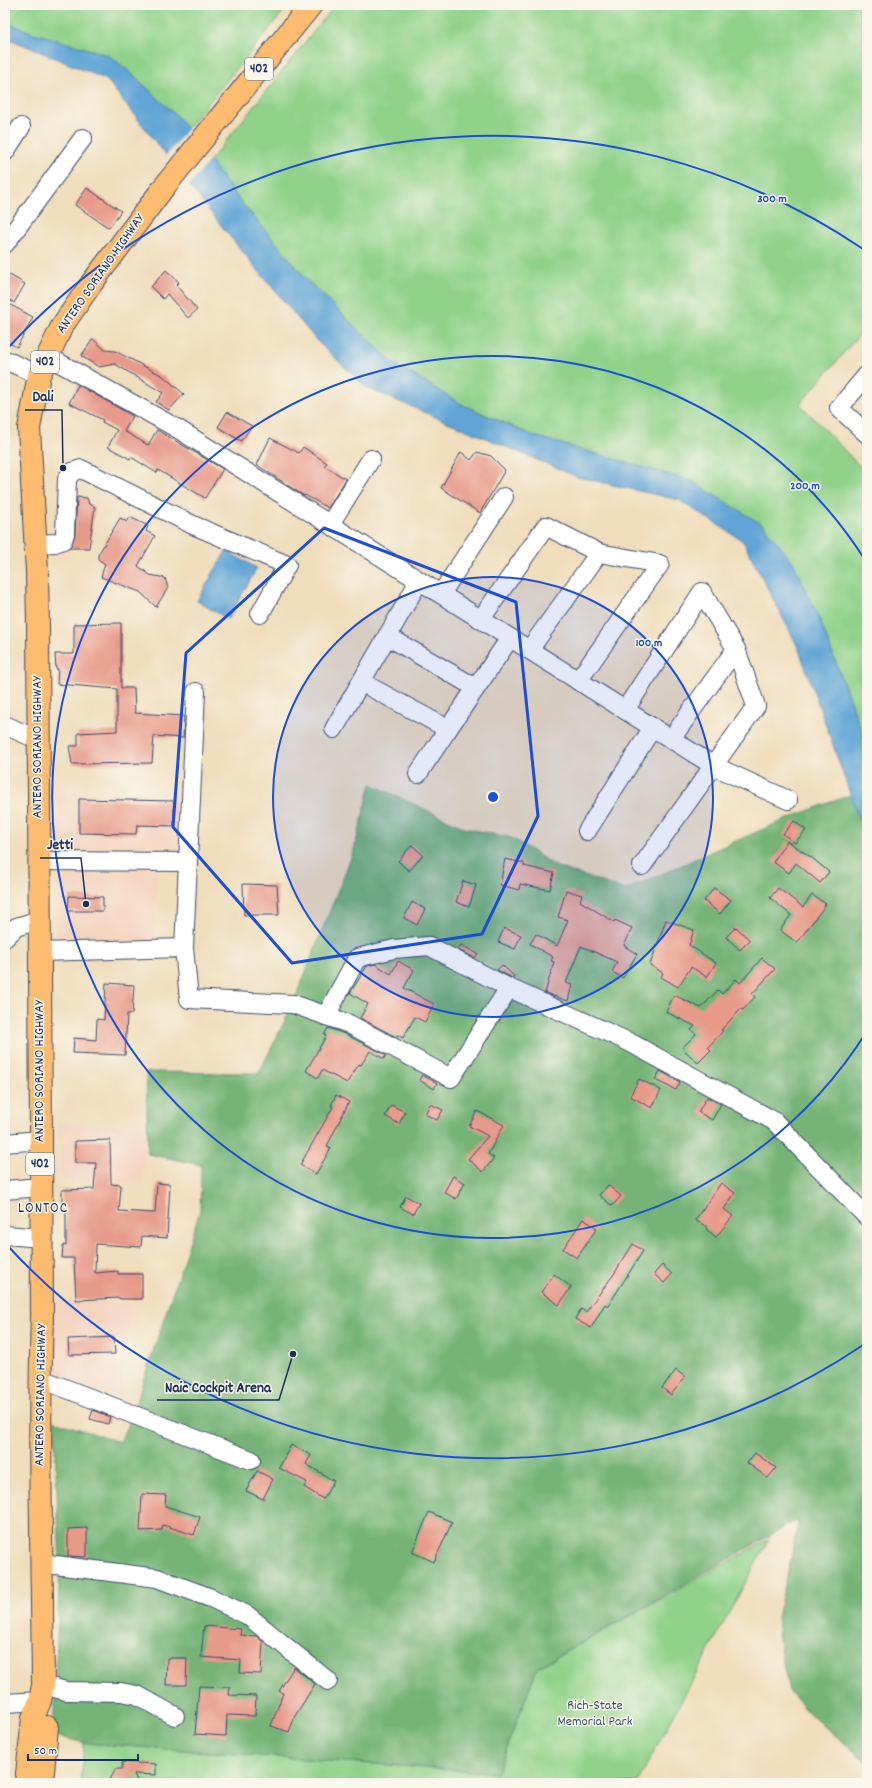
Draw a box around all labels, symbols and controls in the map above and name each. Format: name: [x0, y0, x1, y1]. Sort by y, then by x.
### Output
road number: 402: [245, 58, 273, 80]
text: 300 m: [757, 191, 787, 208]
street label: ANTERO SORIANO HIGHWAY: [52, 209, 151, 338]
road number: 402: [31, 351, 59, 373]
callout: Dali: [25, 383, 62, 410]
text: Dali: [32, 387, 54, 409]
text: 200 m: [790, 478, 820, 495]
text: 100 m: [636, 635, 662, 652]
street label: ANTERO SORIANO HIGHWAY: [28, 675, 48, 818]
centre of rings: [486, 790, 500, 804]
callout: Jetti: [40, 831, 81, 858]
text: Jetti: [47, 835, 73, 857]
street label: ANTERO SORIANO HIGHWAY: [30, 999, 50, 1142]
road number: 402: [26, 1153, 54, 1175]
district label: LONTOC: [18, 1198, 68, 1220]
street label: ANTERO SORIANO HIGHWAY: [30, 1323, 52, 1466]
callout: Naic Cockpit Arena: [157, 1373, 279, 1400]
text: Naic Cockpit Arena: [165, 1378, 272, 1400]
park label: Rich-State Memorial Park: [558, 1696, 633, 1732]
scale bar: [28, 1736, 138, 1762]
text: 50 m: [34, 1743, 57, 1760]

